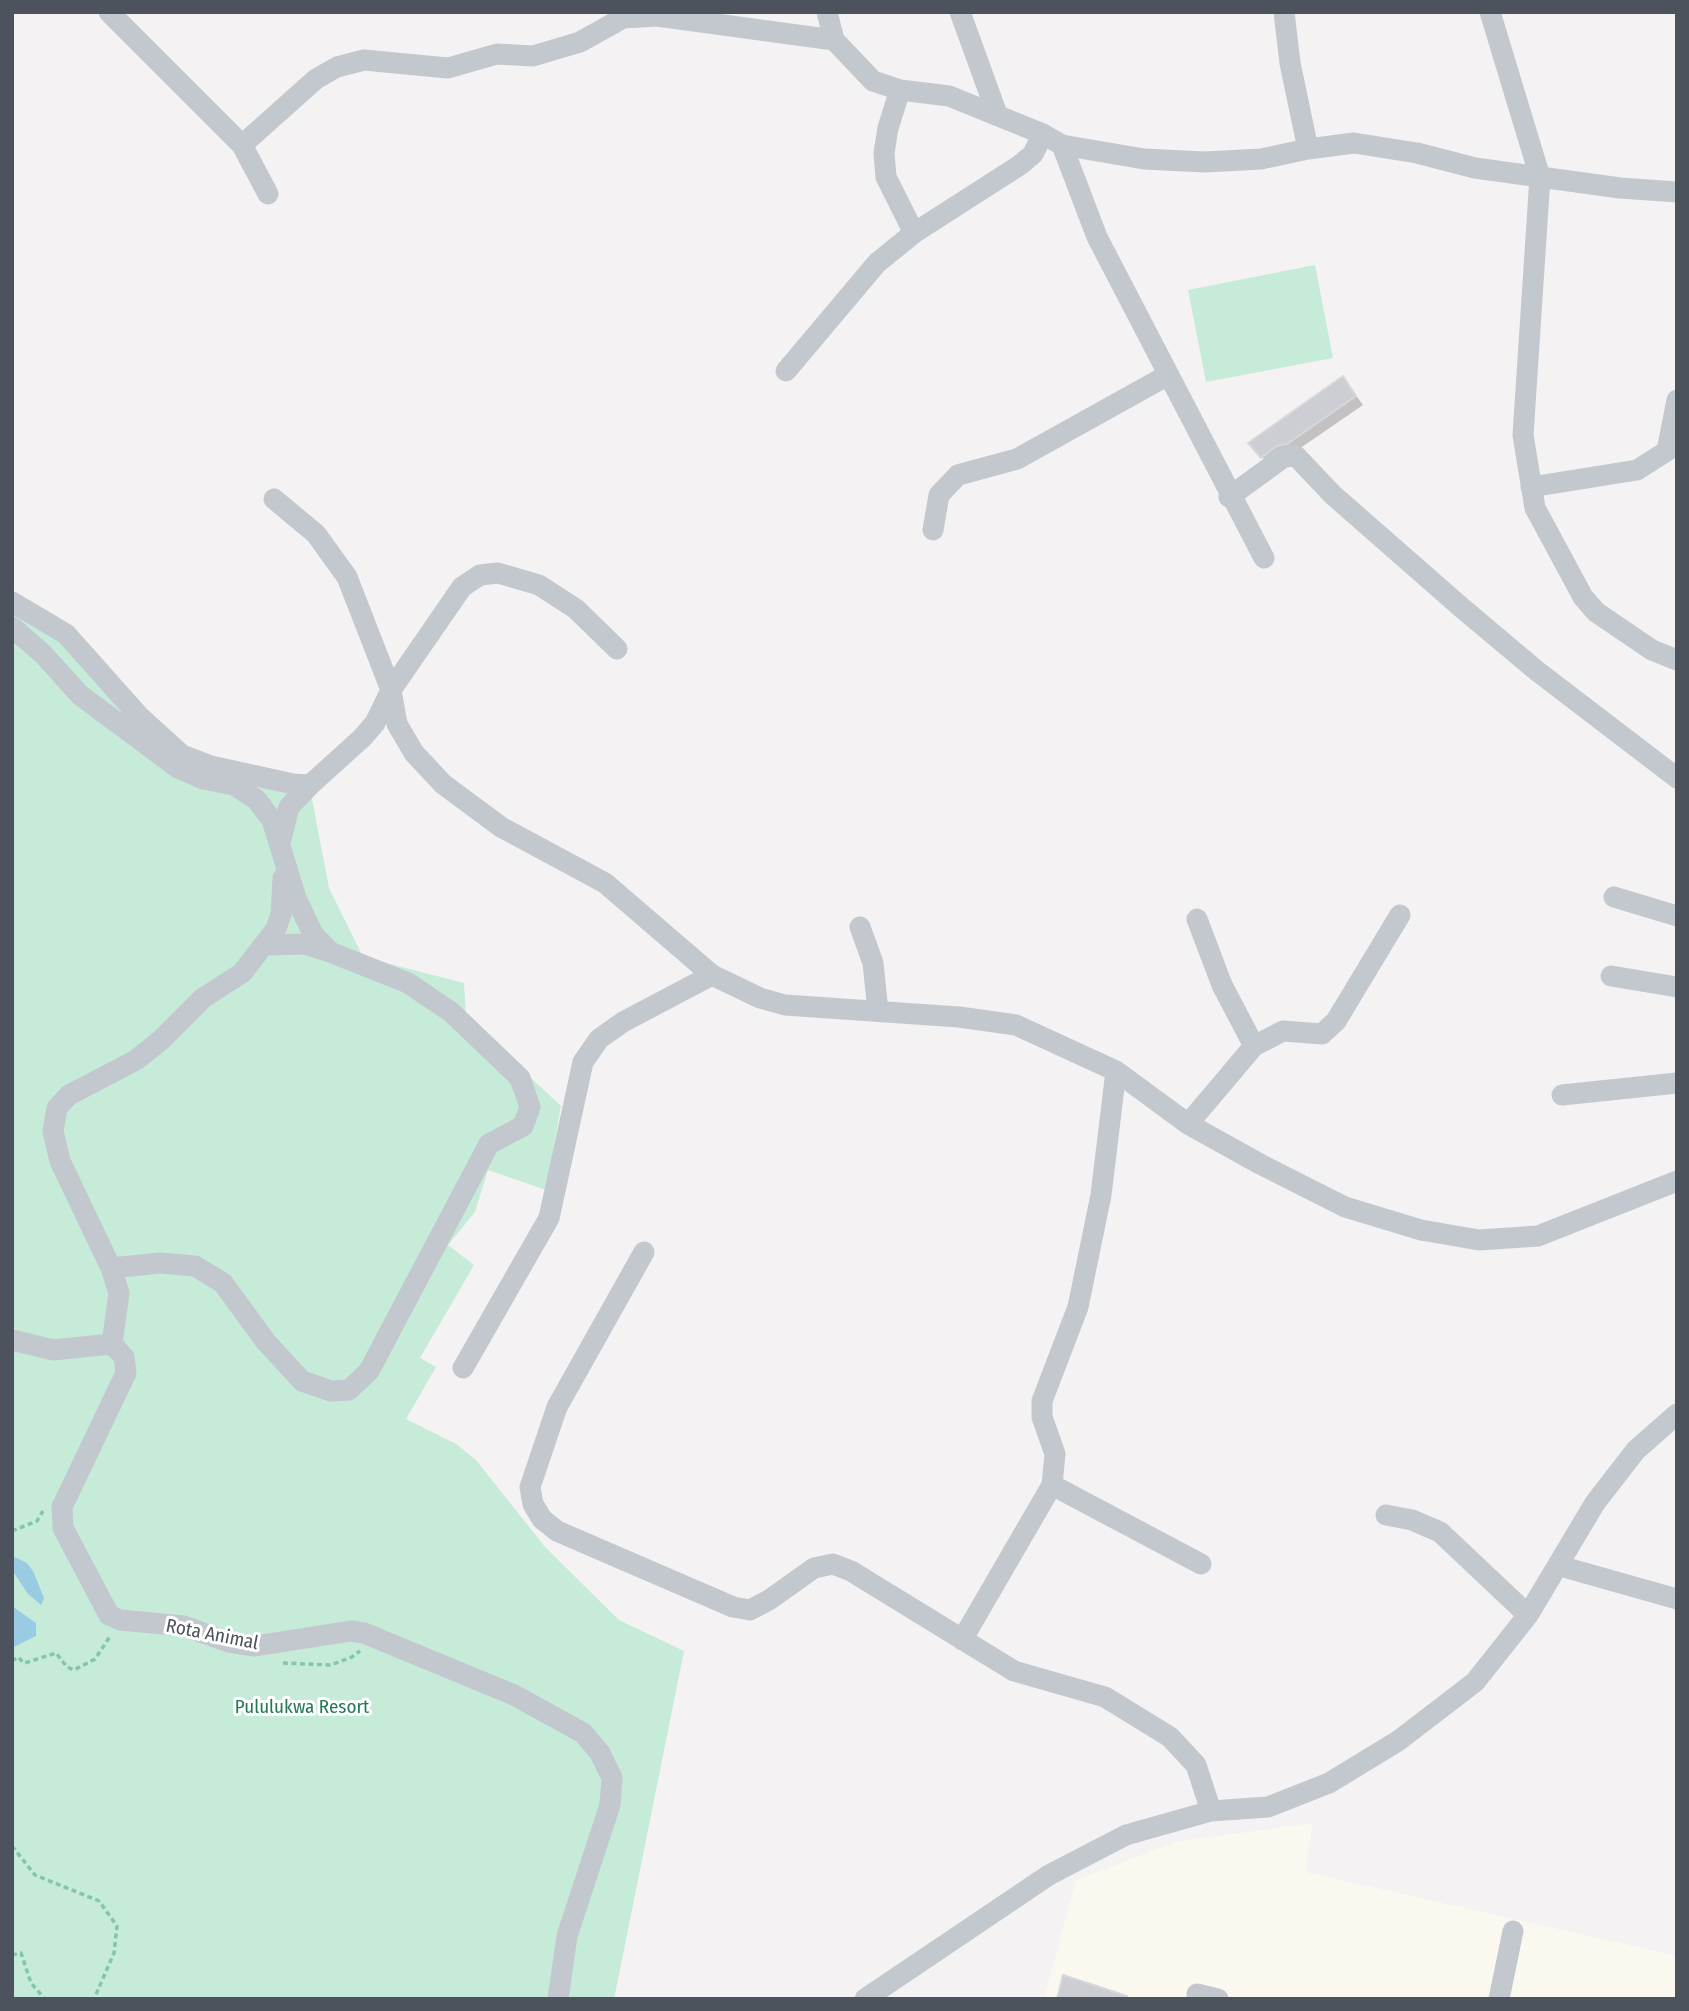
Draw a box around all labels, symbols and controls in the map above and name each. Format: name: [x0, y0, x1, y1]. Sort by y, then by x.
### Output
street label: Rota Animal: [164, 1615, 260, 1655]
park label: Pululukwa Resort: [235, 1697, 369, 1719]

